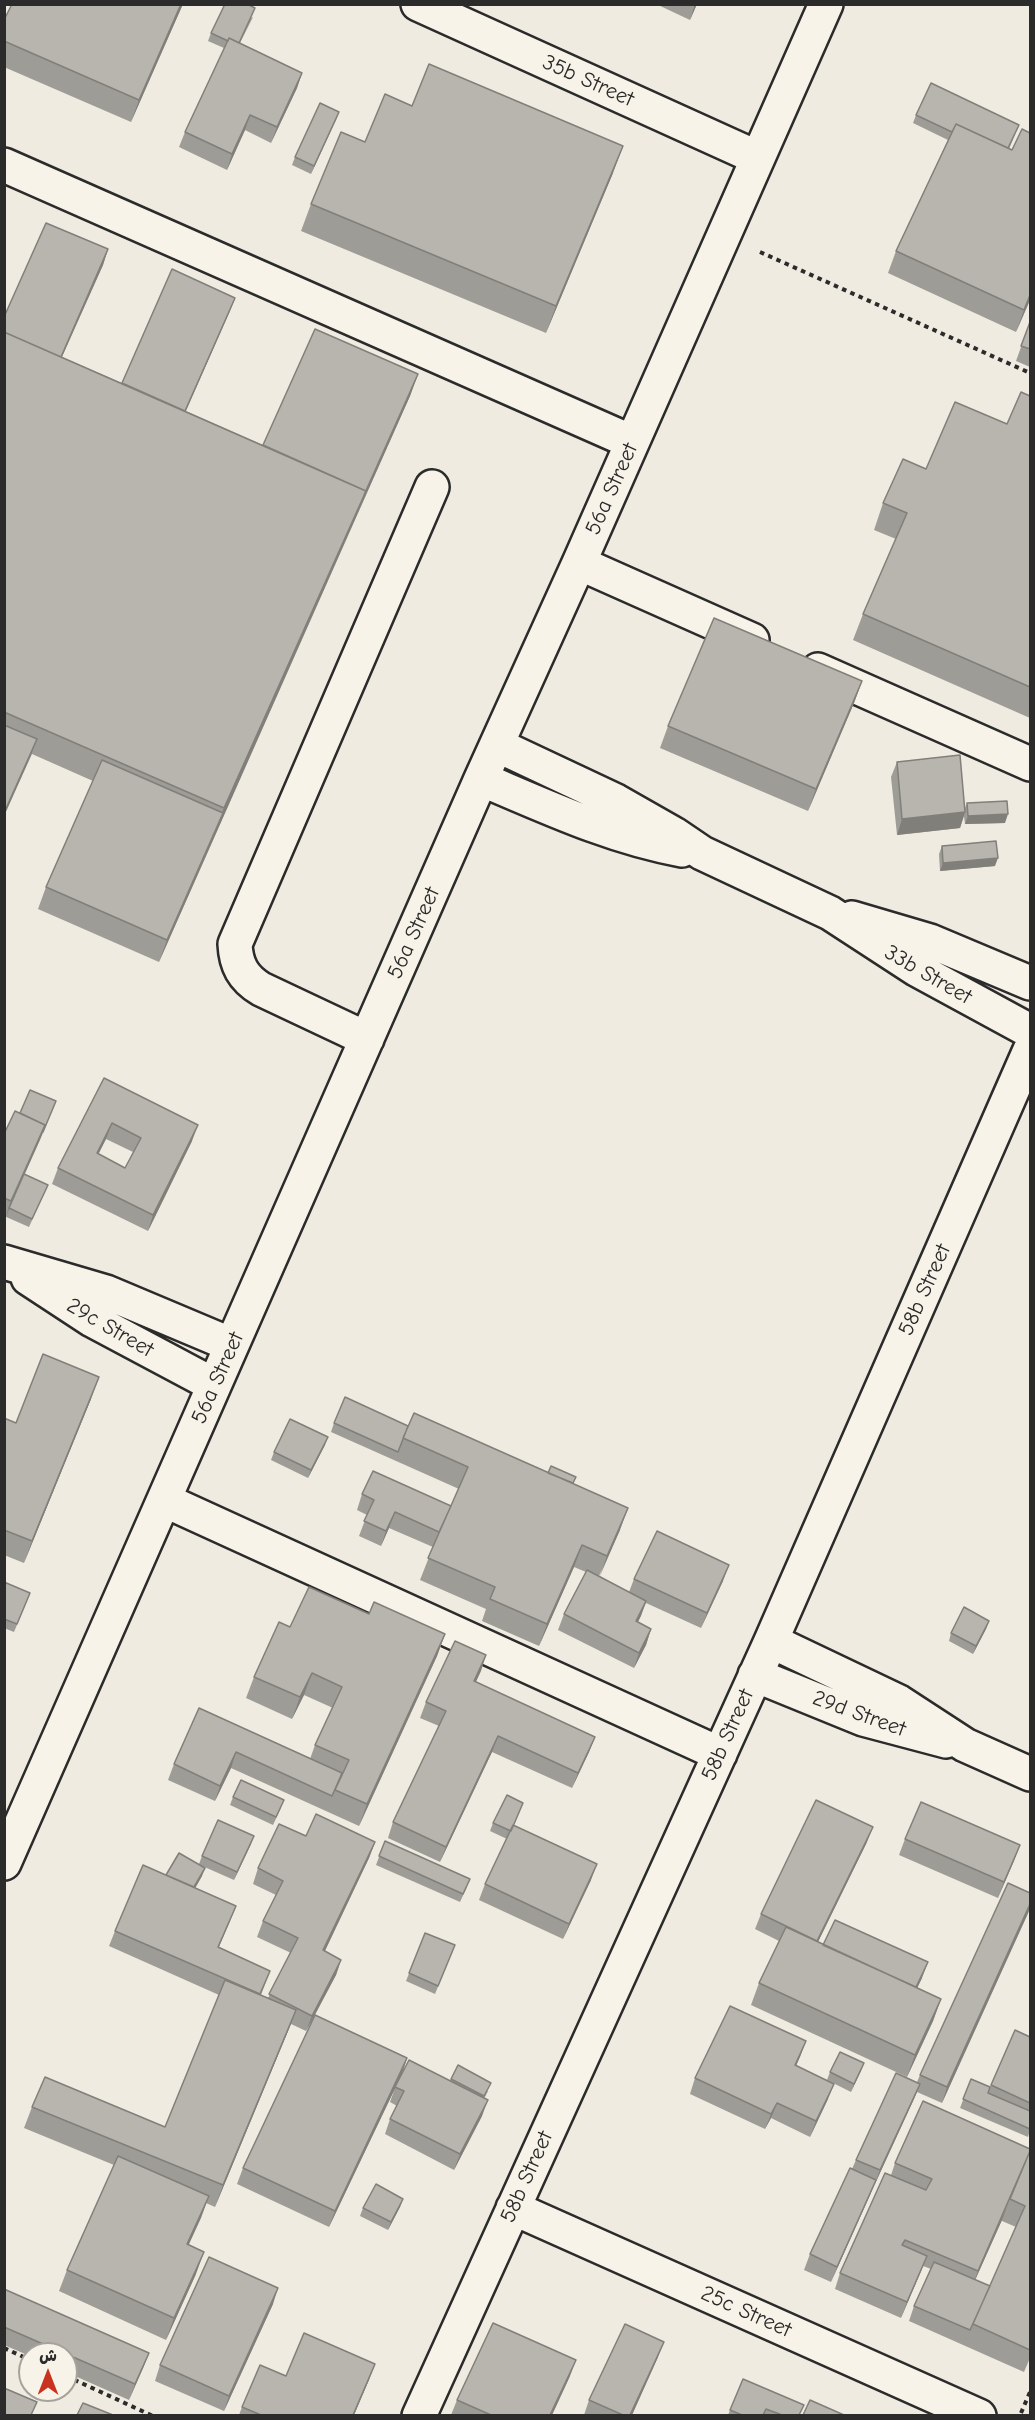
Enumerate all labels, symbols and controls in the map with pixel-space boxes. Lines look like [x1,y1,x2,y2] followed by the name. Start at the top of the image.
[538,49,638,113] street label: 35b Street
[580,439,644,539] street label: 56a Street
[382,883,446,983] street label: 56a Street
[880,939,976,1011] street label: 33b Street
[893,1240,957,1340] street label: 58b Street
[62,1293,158,1363] street label: 29c Street
[186,1328,250,1428] street label: 56a Street
[696,1685,760,1785] street label: 58b Street
[809,1685,909,1743] street label: 29d Street
[495,2127,559,2227] street label: 58b Street
[697,2280,795,2344] street label: 25c Street
[18,2342,78,2402] north arrow
[39,2347,57,2365] text: ش

